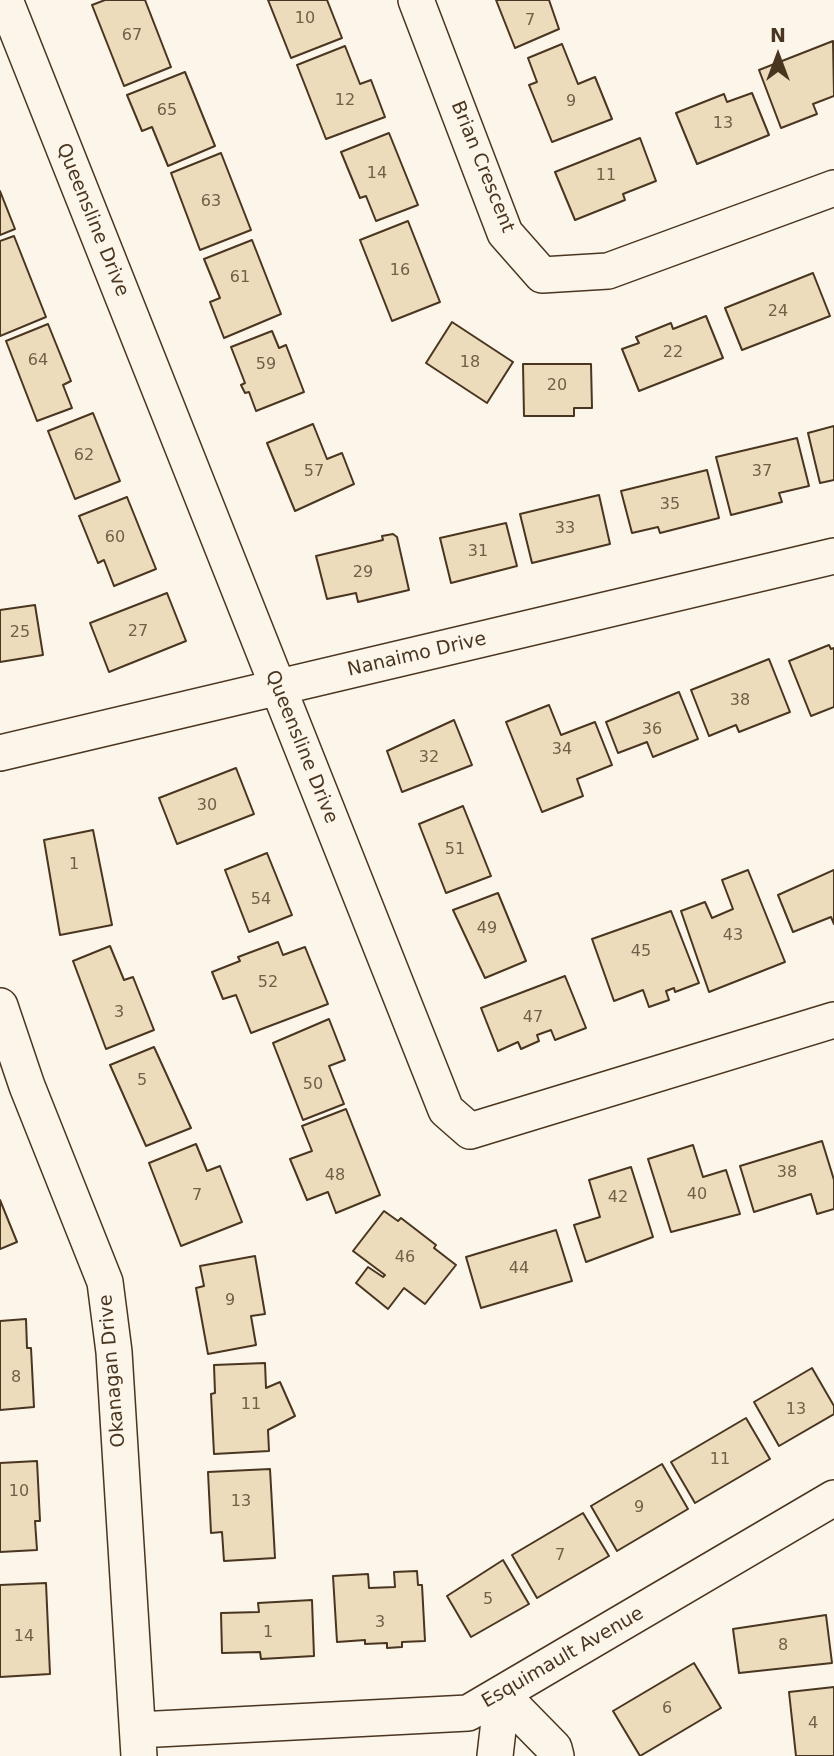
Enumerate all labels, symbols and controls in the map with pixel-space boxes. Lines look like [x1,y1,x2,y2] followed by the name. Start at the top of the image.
[295,9,315,29] house number: 10
[525,11,535,31] house number: 7
[743,21,813,91] north arrow
[770,24,786,46] text: N
[122,26,142,46] house number: 67
[335,91,355,111] house number: 12
[566,92,576,112] house number: 9
[445,98,519,236] street label: Brian Crescent
[157,101,177,121] house number: 65
[713,114,733,134] house number: 13
[51,140,133,300] street label: Queensline Drive
[367,164,387,184] house number: 14
[596,166,616,186] house number: 11
[201,192,221,212] house number: 63
[390,261,410,281] house number: 16
[230,268,250,288] house number: 61
[768,302,788,322] house number: 24
[663,343,683,363] house number: 22
[28,351,48,371] house number: 64
[460,353,480,373] house number: 18
[256,355,276,375] house number: 59
[547,376,567,396] house number: 20
[74,446,94,466] house number: 62
[304,462,324,482] house number: 57
[752,462,772,482] house number: 37
[660,495,680,515] house number: 35
[555,519,575,539] house number: 33
[105,528,125,548] house number: 60
[468,542,488,562] house number: 31
[353,563,373,583] house number: 29
[128,622,148,642] house number: 27
[10,623,30,643] house number: 25
[345,628,489,682] street label: Nanaimo Drive
[260,667,342,827] street label: Queensline Drive
[730,691,750,711] house number: 38
[642,720,662,740] house number: 36
[552,740,572,760] house number: 34
[419,748,439,768] house number: 32
[197,796,217,816] house number: 30
[445,840,465,860] house number: 51
[69,855,79,875] house number: 1
[251,890,271,910] house number: 54
[477,919,497,939] house number: 49
[723,926,743,946] house number: 43
[631,942,651,962] house number: 45
[258,973,278,993] house number: 52
[114,1003,124,1023] house number: 3
[523,1008,543,1028] house number: 47
[137,1071,147,1091] house number: 5
[303,1075,323,1095] house number: 50
[777,1163,797,1183] house number: 38
[325,1166,345,1186] house number: 48
[687,1185,707,1205] house number: 40
[192,1186,202,1206] house number: 7
[608,1188,628,1208] house number: 42
[395,1248,415,1268] house number: 46
[509,1259,529,1279] house number: 44
[225,1291,235,1311] house number: 9
[95,1294,131,1448] street label: Okanagan Drive
[11,1368,21,1388] house number: 8
[241,1395,261,1415] house number: 11
[786,1400,806,1420] house number: 13
[710,1450,730,1470] house number: 11
[9,1482,29,1502] house number: 10
[231,1492,251,1512] house number: 13
[634,1498,644,1518] house number: 9
[555,1546,565,1566] house number: 7
[483,1590,493,1610] house number: 5
[478,1602,648,1714] street label: Esquimault Avenue
[375,1613,385,1633] house number: 3
[263,1623,273,1643] house number: 1
[14,1627,34,1647] house number: 14
[778,1636,788,1656] house number: 8
[662,1699,672,1719] house number: 6
[808,1714,818,1734] house number: 4

